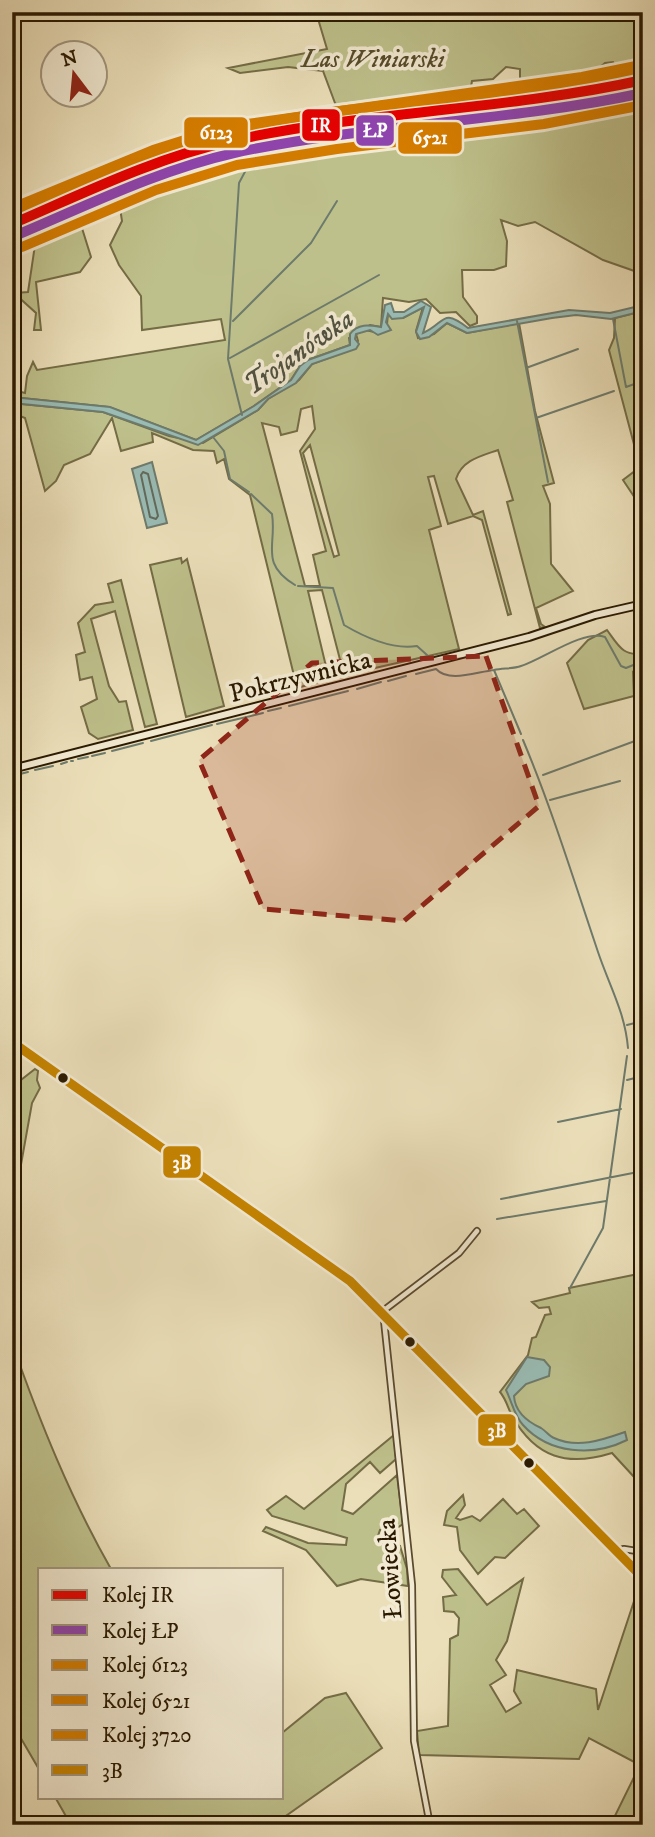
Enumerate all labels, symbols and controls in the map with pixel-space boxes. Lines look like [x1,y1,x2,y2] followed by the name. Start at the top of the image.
[38,38,108,108] north arrow
[299,43,447,76] park label: Las Winiarski
[59,46,81,72] text: N
[301,108,341,142] line badge: IR
[355,114,395,147] line badge: ŁP
[311,115,332,138] text: IR
[183,116,249,149] line badge: 6123
[363,120,387,143] text: ŁP
[397,121,463,155] line badge: 6521
[199,122,233,145] text: 6123
[412,127,448,150] text: 6521
[237,302,361,403] water label: Trojanówka
[226,644,375,711] street label: Pokrzywnicka
[56,1071,70,1085] unlabelled marker
[162,1145,202,1179] line badge: 3B
[172,1152,192,1175] text: 3B
[403,1335,417,1349] unlabelled marker
[477,1413,517,1447] line badge: 3B
[487,1420,507,1443] text: 3B
[522,1456,536,1470] unlabelled marker
[371,1518,410,1620] street label: Łowiecka
[38,1568,284,1798] legend
[102,1583,174,1609] text: Kolej IR
[102,1619,178,1645] text: Kolej ŁP
[102,1653,188,1679] text: Kolej 6123
[102,1689,191,1715] text: Kolej 6521
[102,1723,192,1749] text: Kolej 3720
[102,1759,123,1785] text: 3B

